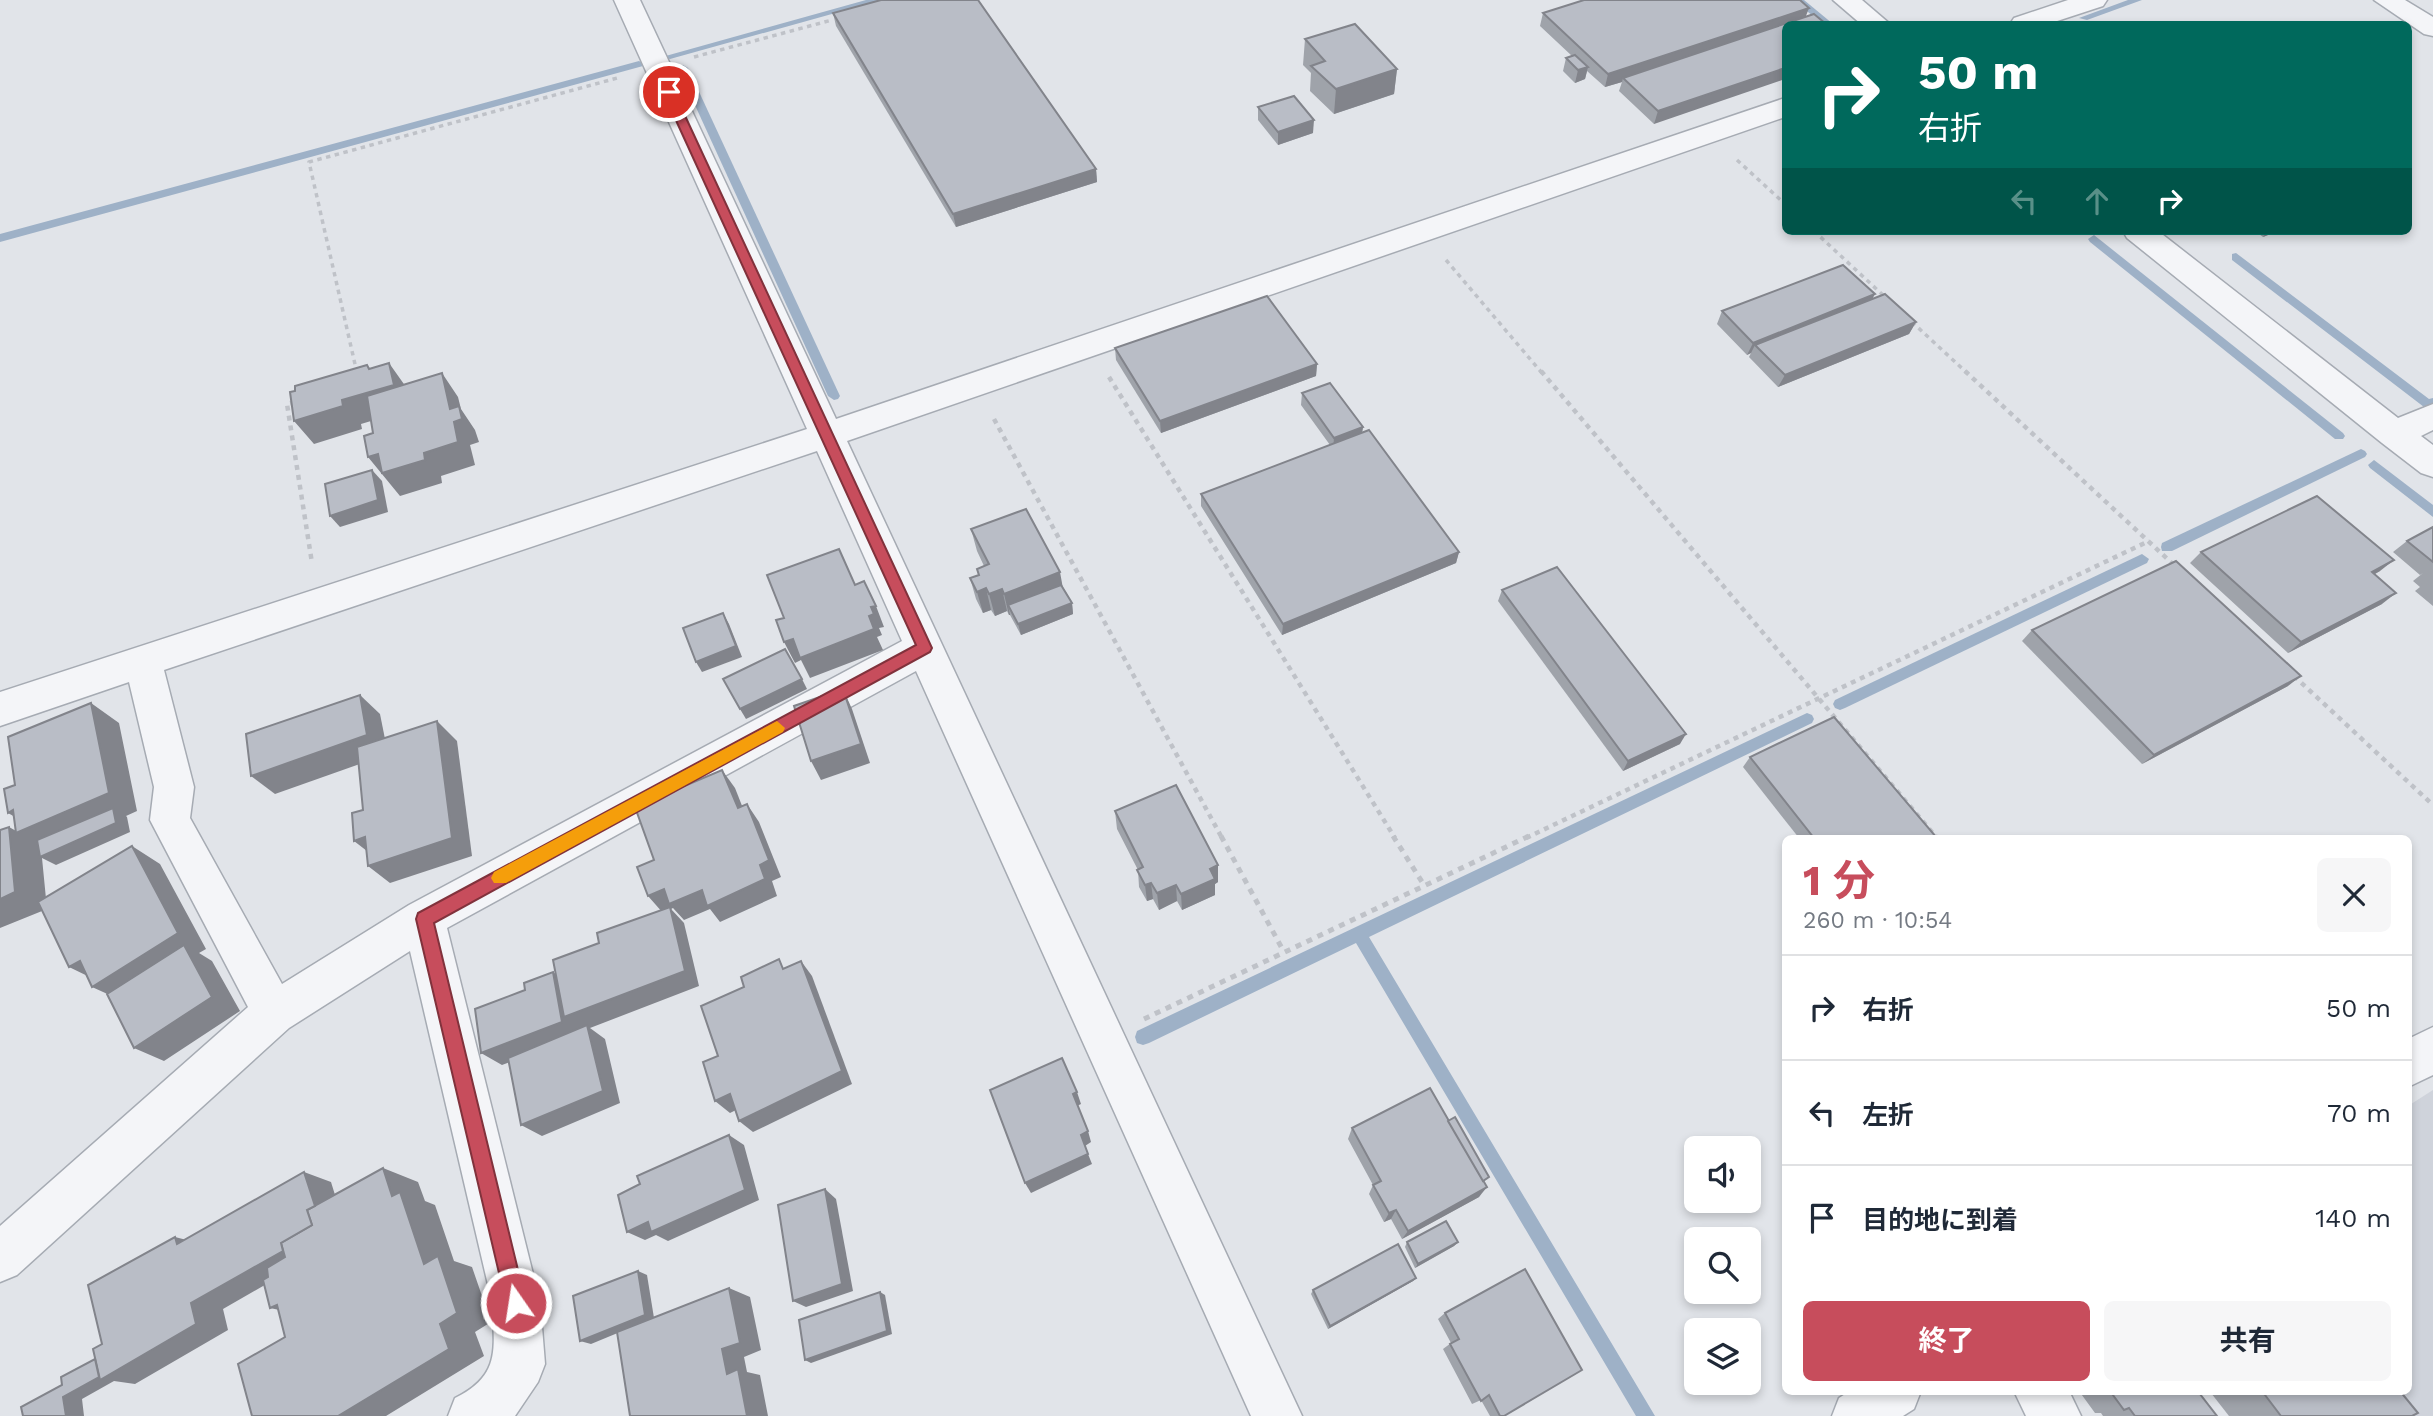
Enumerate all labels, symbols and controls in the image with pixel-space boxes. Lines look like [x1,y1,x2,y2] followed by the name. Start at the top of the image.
[1918,43,2038,101] text: 50 m
[1803,49,1894,140] icon: right
[639,62,699,122] pin
[650,73,688,111] icon: arrive
[1918,109,1982,147] text: 右折
[2005,182,2043,220] icon: left
[2078,182,2116,220] icon: ahead
[2151,182,2189,220] icon: right
[1803,856,1875,905] text: 1 分
[2317,858,2391,932] button: close
[1803,907,1952,934] text: 260 m · 10:54
[1803,989,1841,1027] icon: right
[2326,993,2391,1023] text: 50 m
[1862,995,1914,1025] text: 右折
[1803,1094,1841,1132] icon: left
[2327,1098,2391,1128] text: 70 m
[1862,1100,1914,1130] text: 左折
[1684,1136,1761,1395] map controls
[1684,1136,1761,1213] button: sound
[1803,1199,1841,1237] icon: arrive
[2315,1203,2391,1233] text: 140 m
[1862,1205,2018,1235] text: 目的地に到着
[1684,1227,1761,1304] button: search
[479,1266,553,1340] position arrow
[1803,1301,2090,1381] button: 終了
[2104,1301,2391,1381] button: 共有
[1684,1318,1761,1395] button: layers

